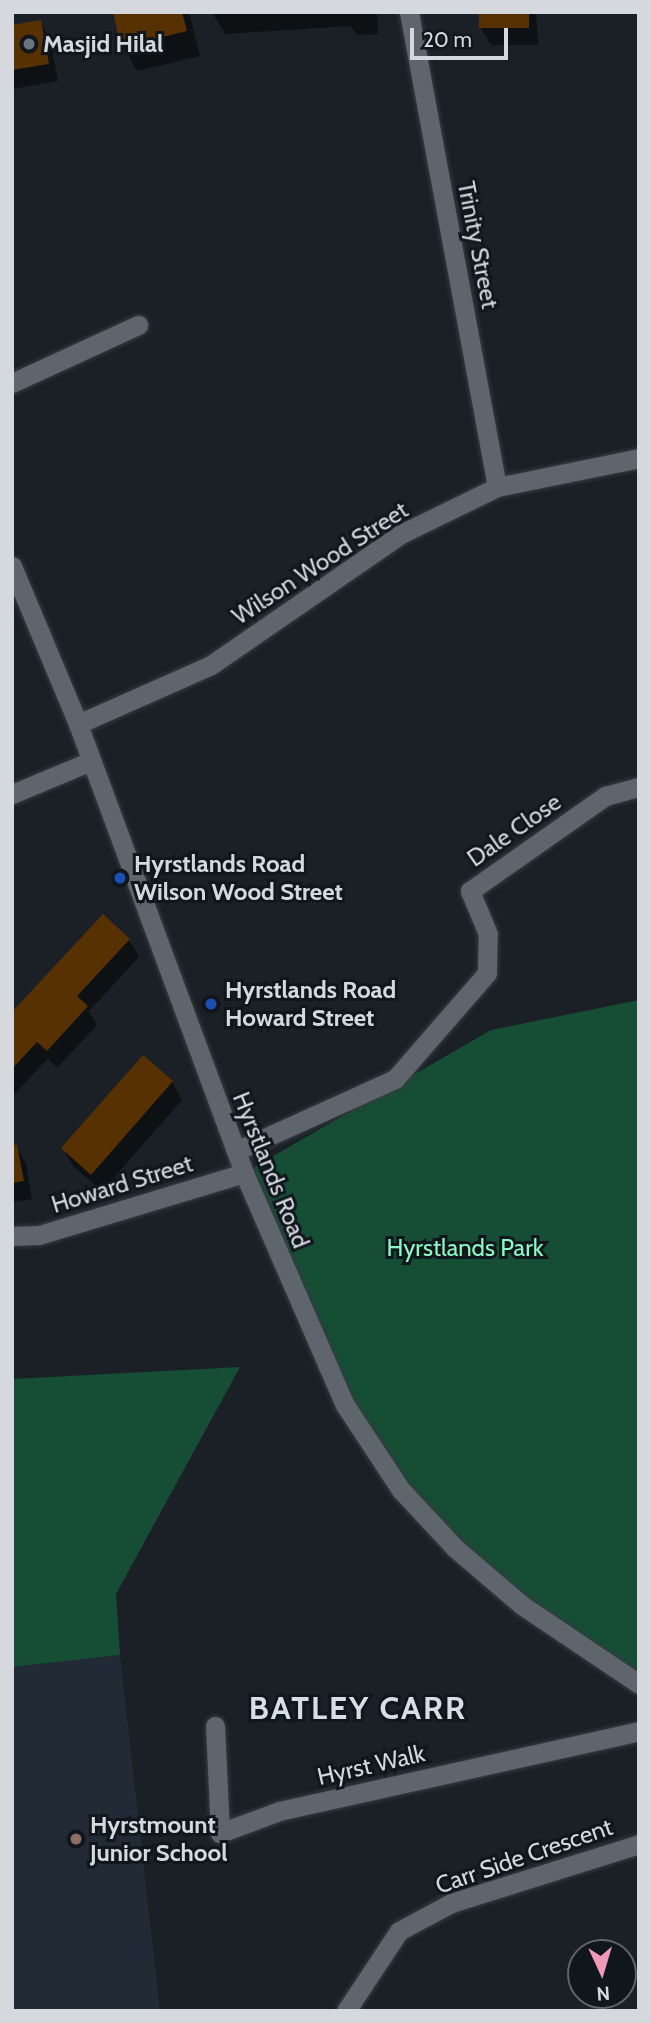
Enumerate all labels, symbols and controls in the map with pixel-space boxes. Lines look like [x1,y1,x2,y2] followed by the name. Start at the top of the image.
[413,14,511,58] scale bar
[423,27,472,52] text: 20 m
[43,30,163,58] place label: Masjid Hilal
[21,36,37,52] marker: Masjid Hilal
[452,179,504,311] street label: Trinity Street
[227,495,413,631] street label: Wilson Wood Street
[462,787,566,873] street label: Dale Close
[134,850,343,906] place label: Hyrstlands Road Wilson Wood Street
[112,870,128,886] marker: Hyrstlands Road Wilson Wood Street
[225,976,396,1032] place label: Hyrstlands Road Howard Street
[203,996,219,1012] marker: Hyrstlands Road Howard Street
[227,1088,315,1252] street label: Hyrstlands Road
[48,1149,196,1219] street label: Howard Street
[387,1234,543,1262] park label: Hyrstlands Park
[250,1689,466,1727] district label: BATLEY CARR
[314,1739,428,1791] street label: Hyrst Walk
[90,1811,227,1867] place label: Hyrstmount Junior School
[432,1812,616,1900] street label: Carr Side Crescent
[68,1831,84,1847] marker: Hyrstmount Junior School
[567,1939,637,2009] north arrow
[596,1982,611,2005] text: N

